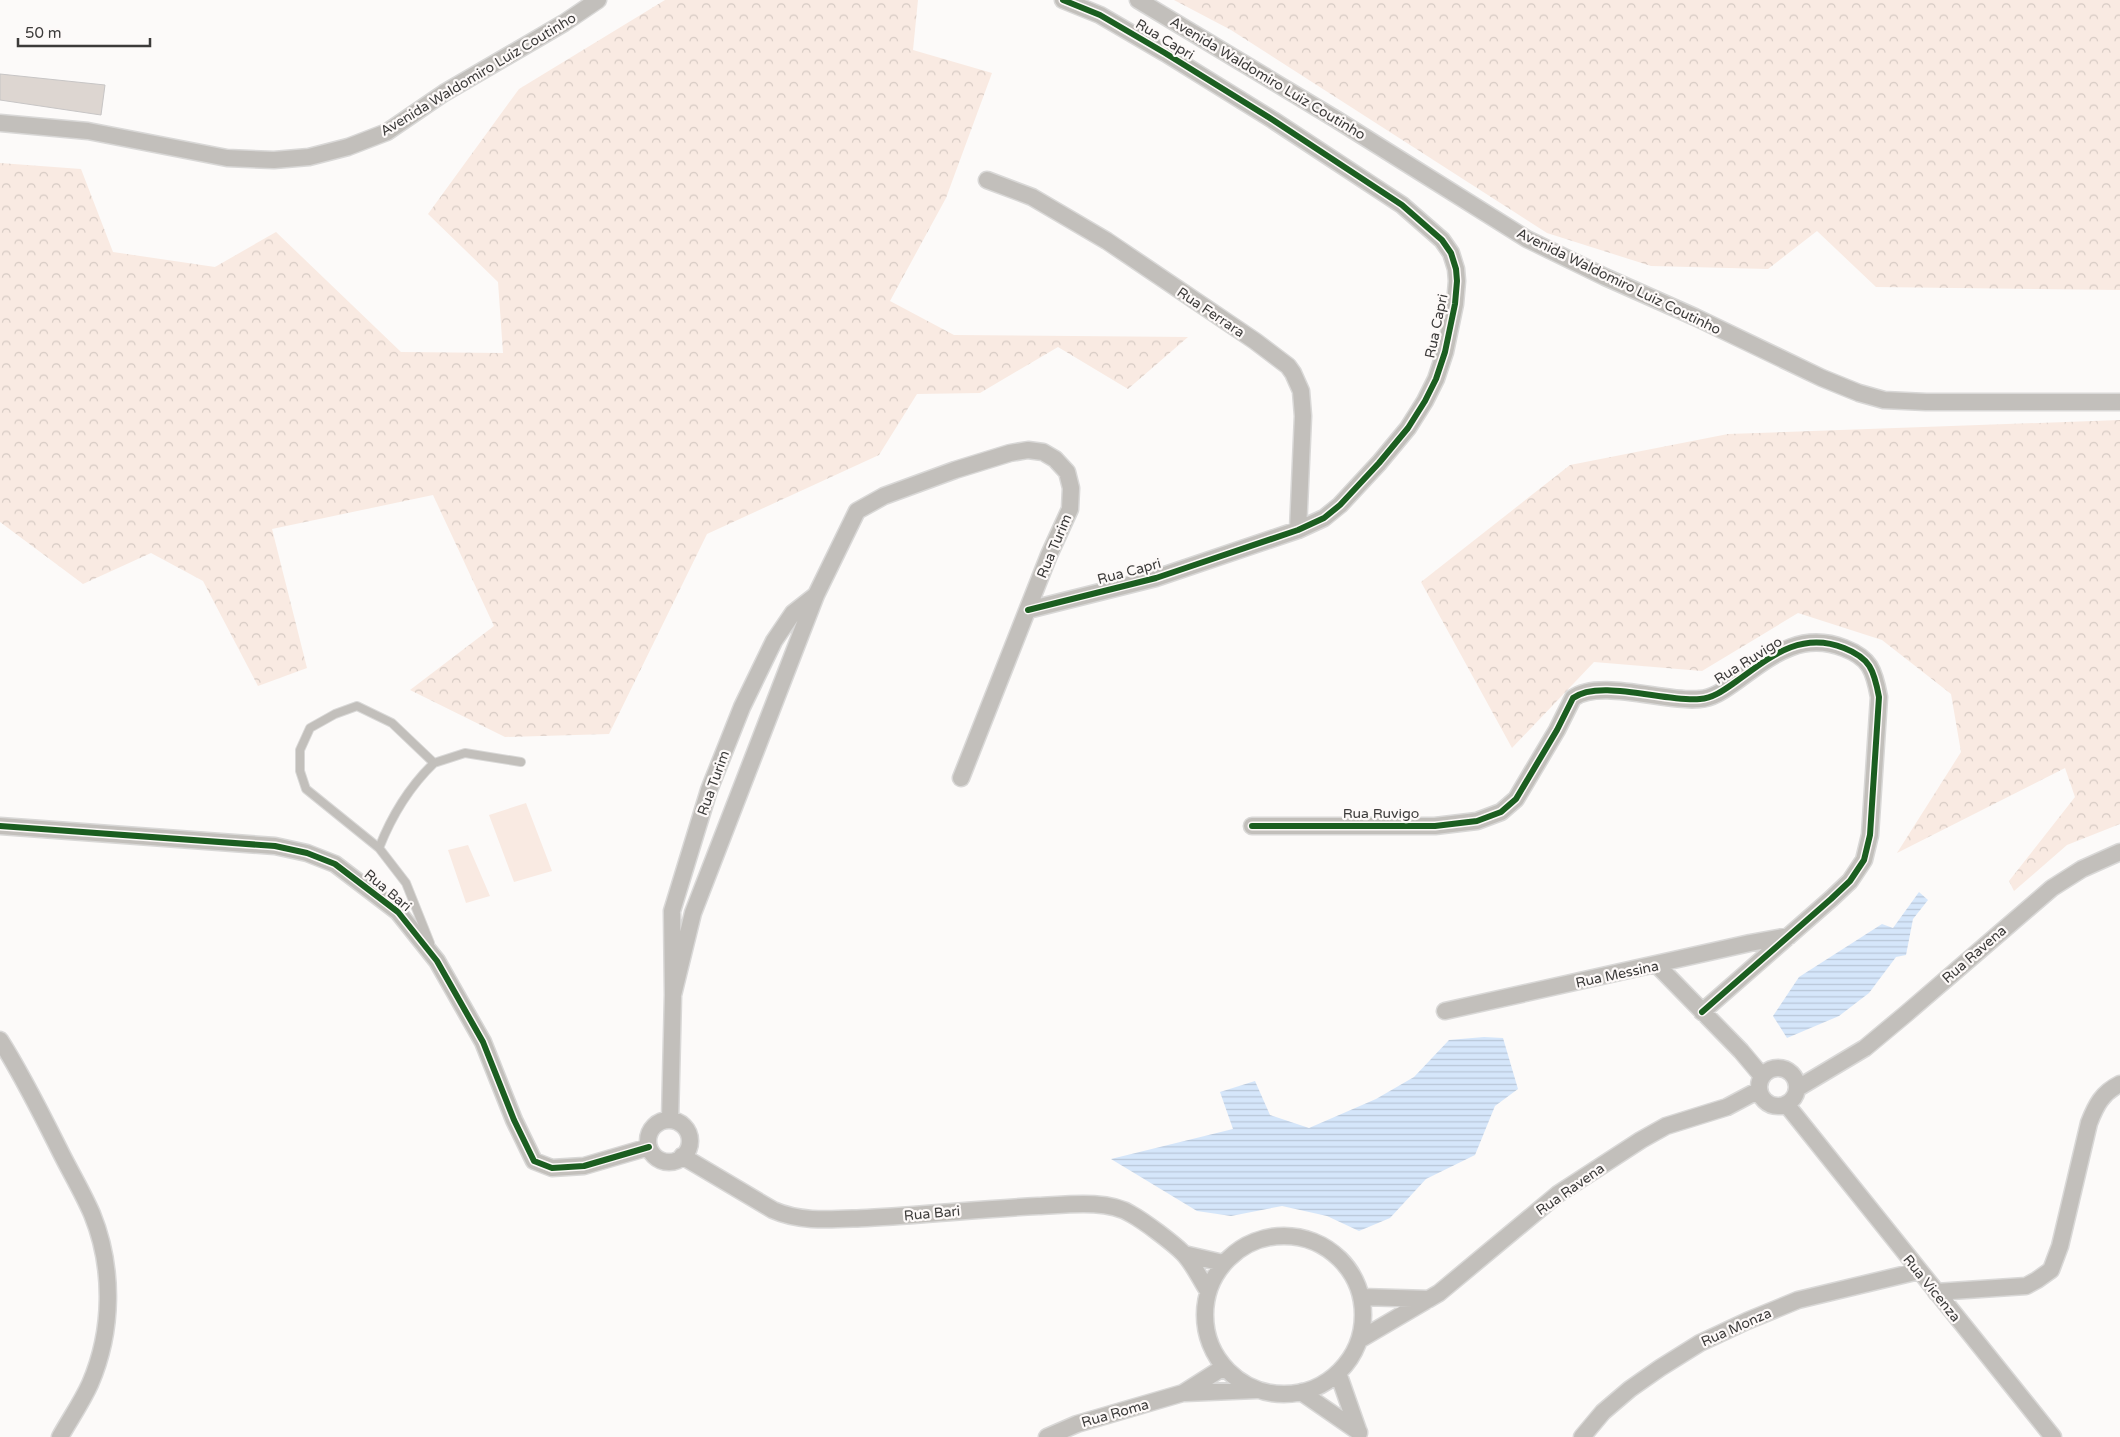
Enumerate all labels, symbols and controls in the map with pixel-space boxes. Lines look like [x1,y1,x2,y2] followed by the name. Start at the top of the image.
[377,9,579,140] street label: Avenida Waldomiro Luiz Coutinho
[1167,13,1369,144] street label: Avenida Waldomiro Luiz Coutinho
[18,15,150,47] scale bar
[1132,15,1197,64] street label: Rua Capri
[25,24,62,42] text: 50 m
[1514,224,1724,338] street label: Avenida Waldomiro Luiz Coutinho
[1174,284,1248,341] street label: Rua Ferrara
[1421,292,1452,360] street label: Rua Capri
[1033,512,1076,581] street label: Rua Turim
[1095,555,1163,588] street label: Rua Capri
[1711,633,1785,688] street label: Rua Ruvigo
[694,748,733,818] street label: Rua Turim
[1343,805,1419,822] street label: Rua Ruvigo
[361,866,415,915] street label: Rua Bari
[1939,922,2010,987] street label: Rua Ravena
[1574,957,1660,992] street label: Rua Messina
[1533,1160,1608,1219] street label: Rua Ravena
[903,1203,961,1224] street label: Rua Bari
[1899,1251,1964,1325] street label: Rua Vicenza
[1698,1304,1774,1351] street label: Rua Monza
[1080,1396,1151,1431] street label: Rua Roma

